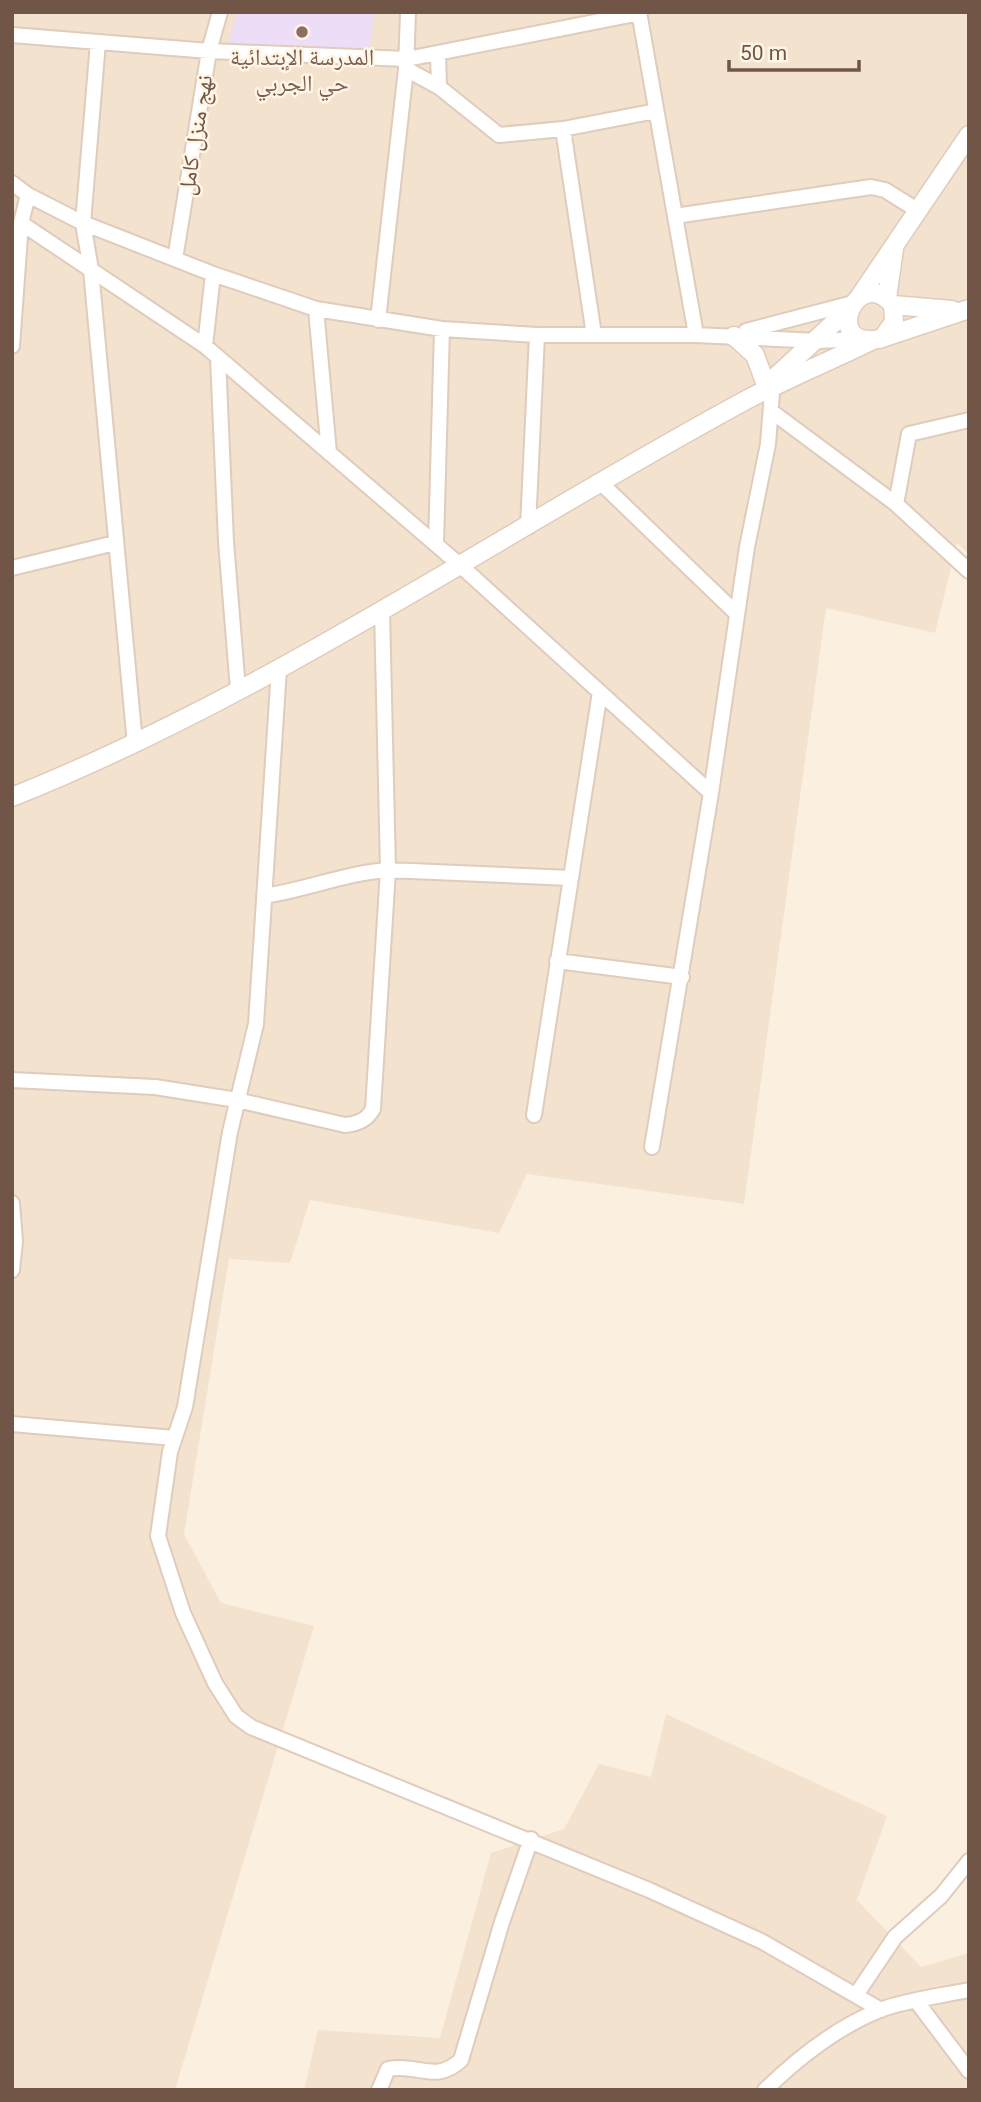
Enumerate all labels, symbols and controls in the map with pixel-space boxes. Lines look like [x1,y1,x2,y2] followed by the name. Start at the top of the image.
[294,24,310,40] marker: المدرسة الإبتدائية حي الجربي
[729,28,858,72] scale bar
[740,41,787,65] text: 50 m
[230,44,374,102] place label: المدرسة الإبتدائية حي الجربي
[173,73,219,197] street label: نهج منزل كامل

